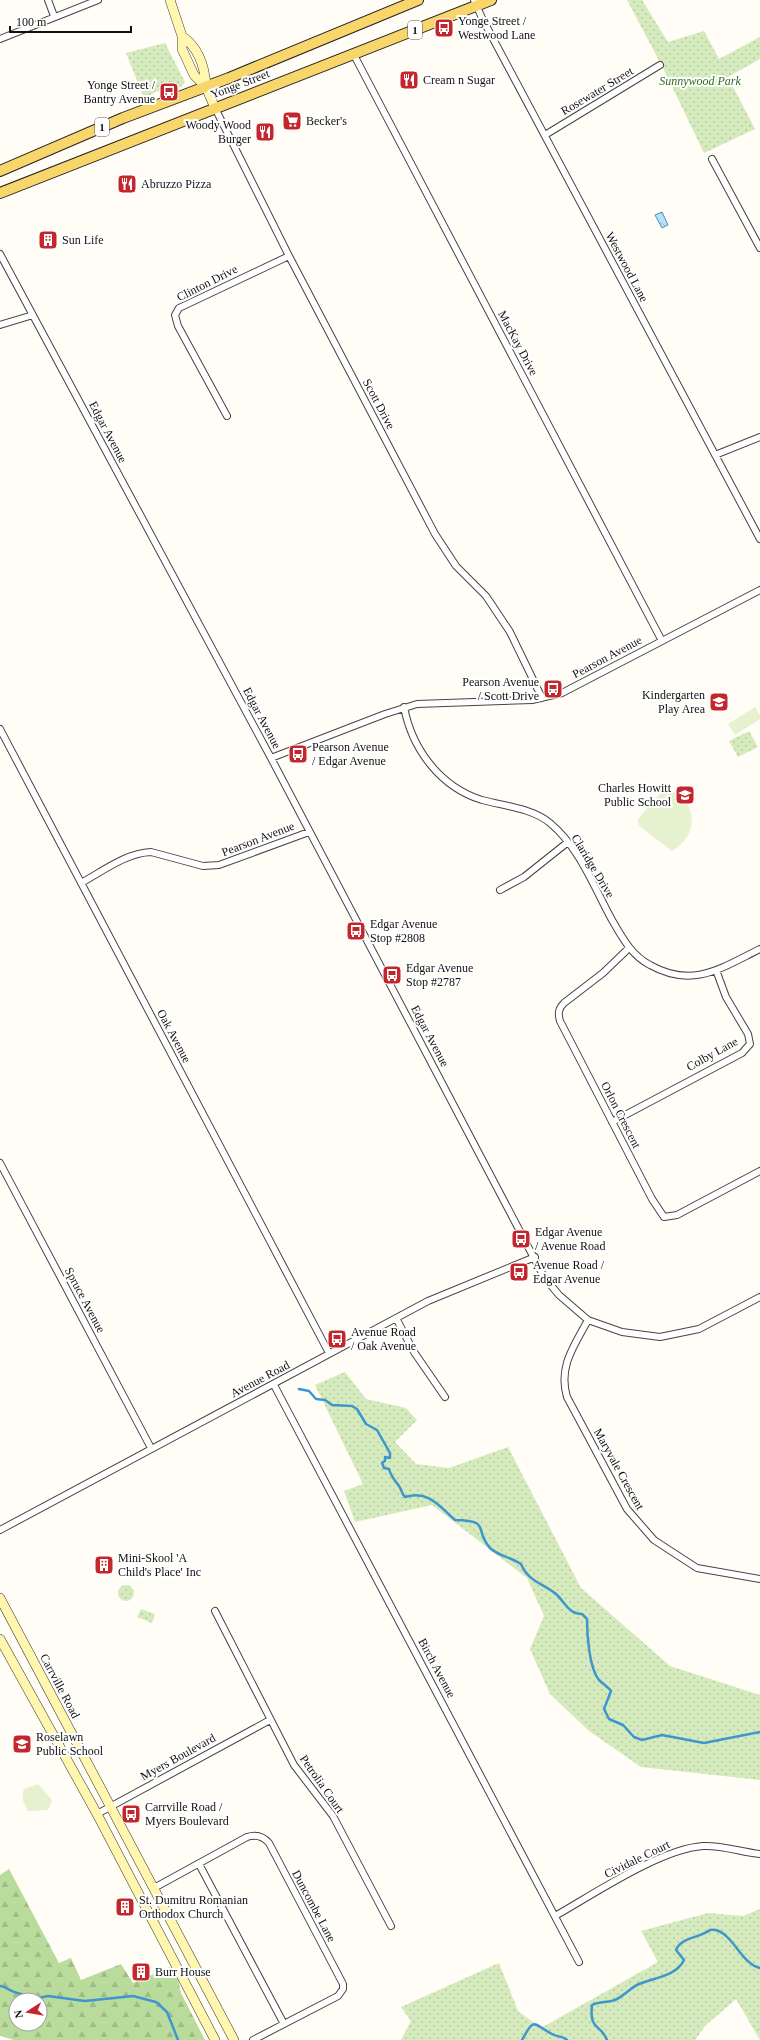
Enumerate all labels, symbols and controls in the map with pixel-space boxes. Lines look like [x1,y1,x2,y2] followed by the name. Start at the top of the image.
[10,8,131,34] scale bar
[458,14,535,42] place label: Yonge Street / Westwood Lane
[16,15,47,29] text: 100 m
[433,17,455,39] bus stop icon: Yonge Street / Westwood Lane
[408,21,422,39] road number: 1
[558,64,636,118] street label: Rosewater Street
[209,66,272,102] street label: Yonge Street
[398,69,420,91] restaurant icon: Cream n Sugar
[423,73,495,87] place label: Cream n Sugar
[659,74,742,88] park label: Sunnywood Park
[84,78,156,106] place label: Yonge Street / Bantry Avenue
[158,81,180,103] bus stop icon: Yonge Street / Bantry Avenue
[281,110,303,132] supermarket icon: Becker's
[306,114,347,128] place label: Becker's
[95,118,109,136] road number: 1
[185,118,251,146] place label: Woody Wood Burger
[254,121,276,143] restaurant icon: Woody Wood Burger
[116,173,138,195] restaurant icon: Abruzzo Pizza
[141,177,212,191] place label: Abruzzo Pizza
[37,229,59,251] building icon: Sun Life
[603,230,651,304] street label: Westwood Lane
[62,233,104,247] place label: Sun Life
[174,262,240,304] street label: Clinton Drive
[495,308,541,378] street label: MacKay Drive
[360,376,398,432] street label: Scott Drive
[86,399,130,465] street label: Edgar Avenue
[570,633,644,681] street label: Pearson Avenue
[462,675,539,703] place label: Pearson Avenue / Scott Drive
[542,678,564,700] bus stop icon: Pearson Avenue / Scott Drive
[240,685,284,751] street label: Edgar Avenue
[642,688,706,716] place label: Kindergarten Play Area
[708,691,730,713] school or university icon: Kindergarten Play Area
[312,740,389,768] place label: Pearson Avenue / Edgar Avenue
[287,743,309,765] bus stop icon: Pearson Avenue / Edgar Avenue
[598,781,672,809] place label: Charles Howitt Public School
[674,784,696,806] school or university icon: Charles Howitt Public School
[220,819,296,859] street label: Pearson Avenue
[569,832,617,900] street label: Claridge Drive
[370,917,437,945] place label: Edgar Avenue Stop #2808
[345,920,367,942] bus stop icon: Edgar Avenue Stop #2808
[406,961,473,989] place label: Edgar Avenue Stop #2787
[381,964,403,986] bus stop icon: Edgar Avenue Stop #2787
[408,1003,452,1069] street label: Edgar Avenue
[154,1007,194,1065] street label: Oak Avenue
[684,1034,740,1074] street label: Colby Lane
[598,1079,644,1151] street label: Orlon Crescent
[535,1225,605,1253] place label: Edgar Avenue / Avenue Road
[510,1228,532,1250] bus stop icon: Edgar Avenue / Avenue Road
[533,1258,605,1286] place label: Avenue Road / Edgar Avenue
[508,1261,530,1283] bus stop icon: Avenue Road / Edgar Avenue
[62,1265,108,1335] street label: Spruce Avenue
[351,1325,416,1353] place label: Avenue Road / Oak Avenue
[326,1328,348,1350] bus stop icon: Avenue Road / Oak Avenue
[228,1358,292,1400] street label: Avenue Road
[591,1426,647,1513] street label: Maryvale Crescent
[118,1551,201,1579] place label: Mini-Skool 'A Child's Place' Inc
[93,1554,115,1576] building icon: Mini-Skool 'A Child's Place' Inc
[415,1636,459,1700] street label: Birch Avenue
[37,1651,83,1721] street label: Carrville Road
[36,1730,104,1758] place label: Roselawn Public School
[138,1731,218,1783] street label: Myers Boulevard
[11,1733,33,1755] school or university icon: Roselawn Public School
[297,1752,348,1816] street label: Petrolia Court
[145,1800,229,1828] place label: Carrville Road / Myers Boulevard
[120,1803,142,1825] bus stop icon: Carrville Road / Myers Boulevard
[602,1837,673,1881] street label: Cividale Court
[289,1868,339,1944] street label: Duncombe Lane
[139,1893,248,1921] place label: St. Dumitru Romanian Orthodox Church
[114,1896,136,1918] building icon: St. Dumitru Romanian Orthodox Church
[130,1961,152,1983] building icon: Burr House
[155,1965,211,1979] place label: Burr House
[8,1992,48,2032] north arrow
[12,2009,25,2019] text: N

